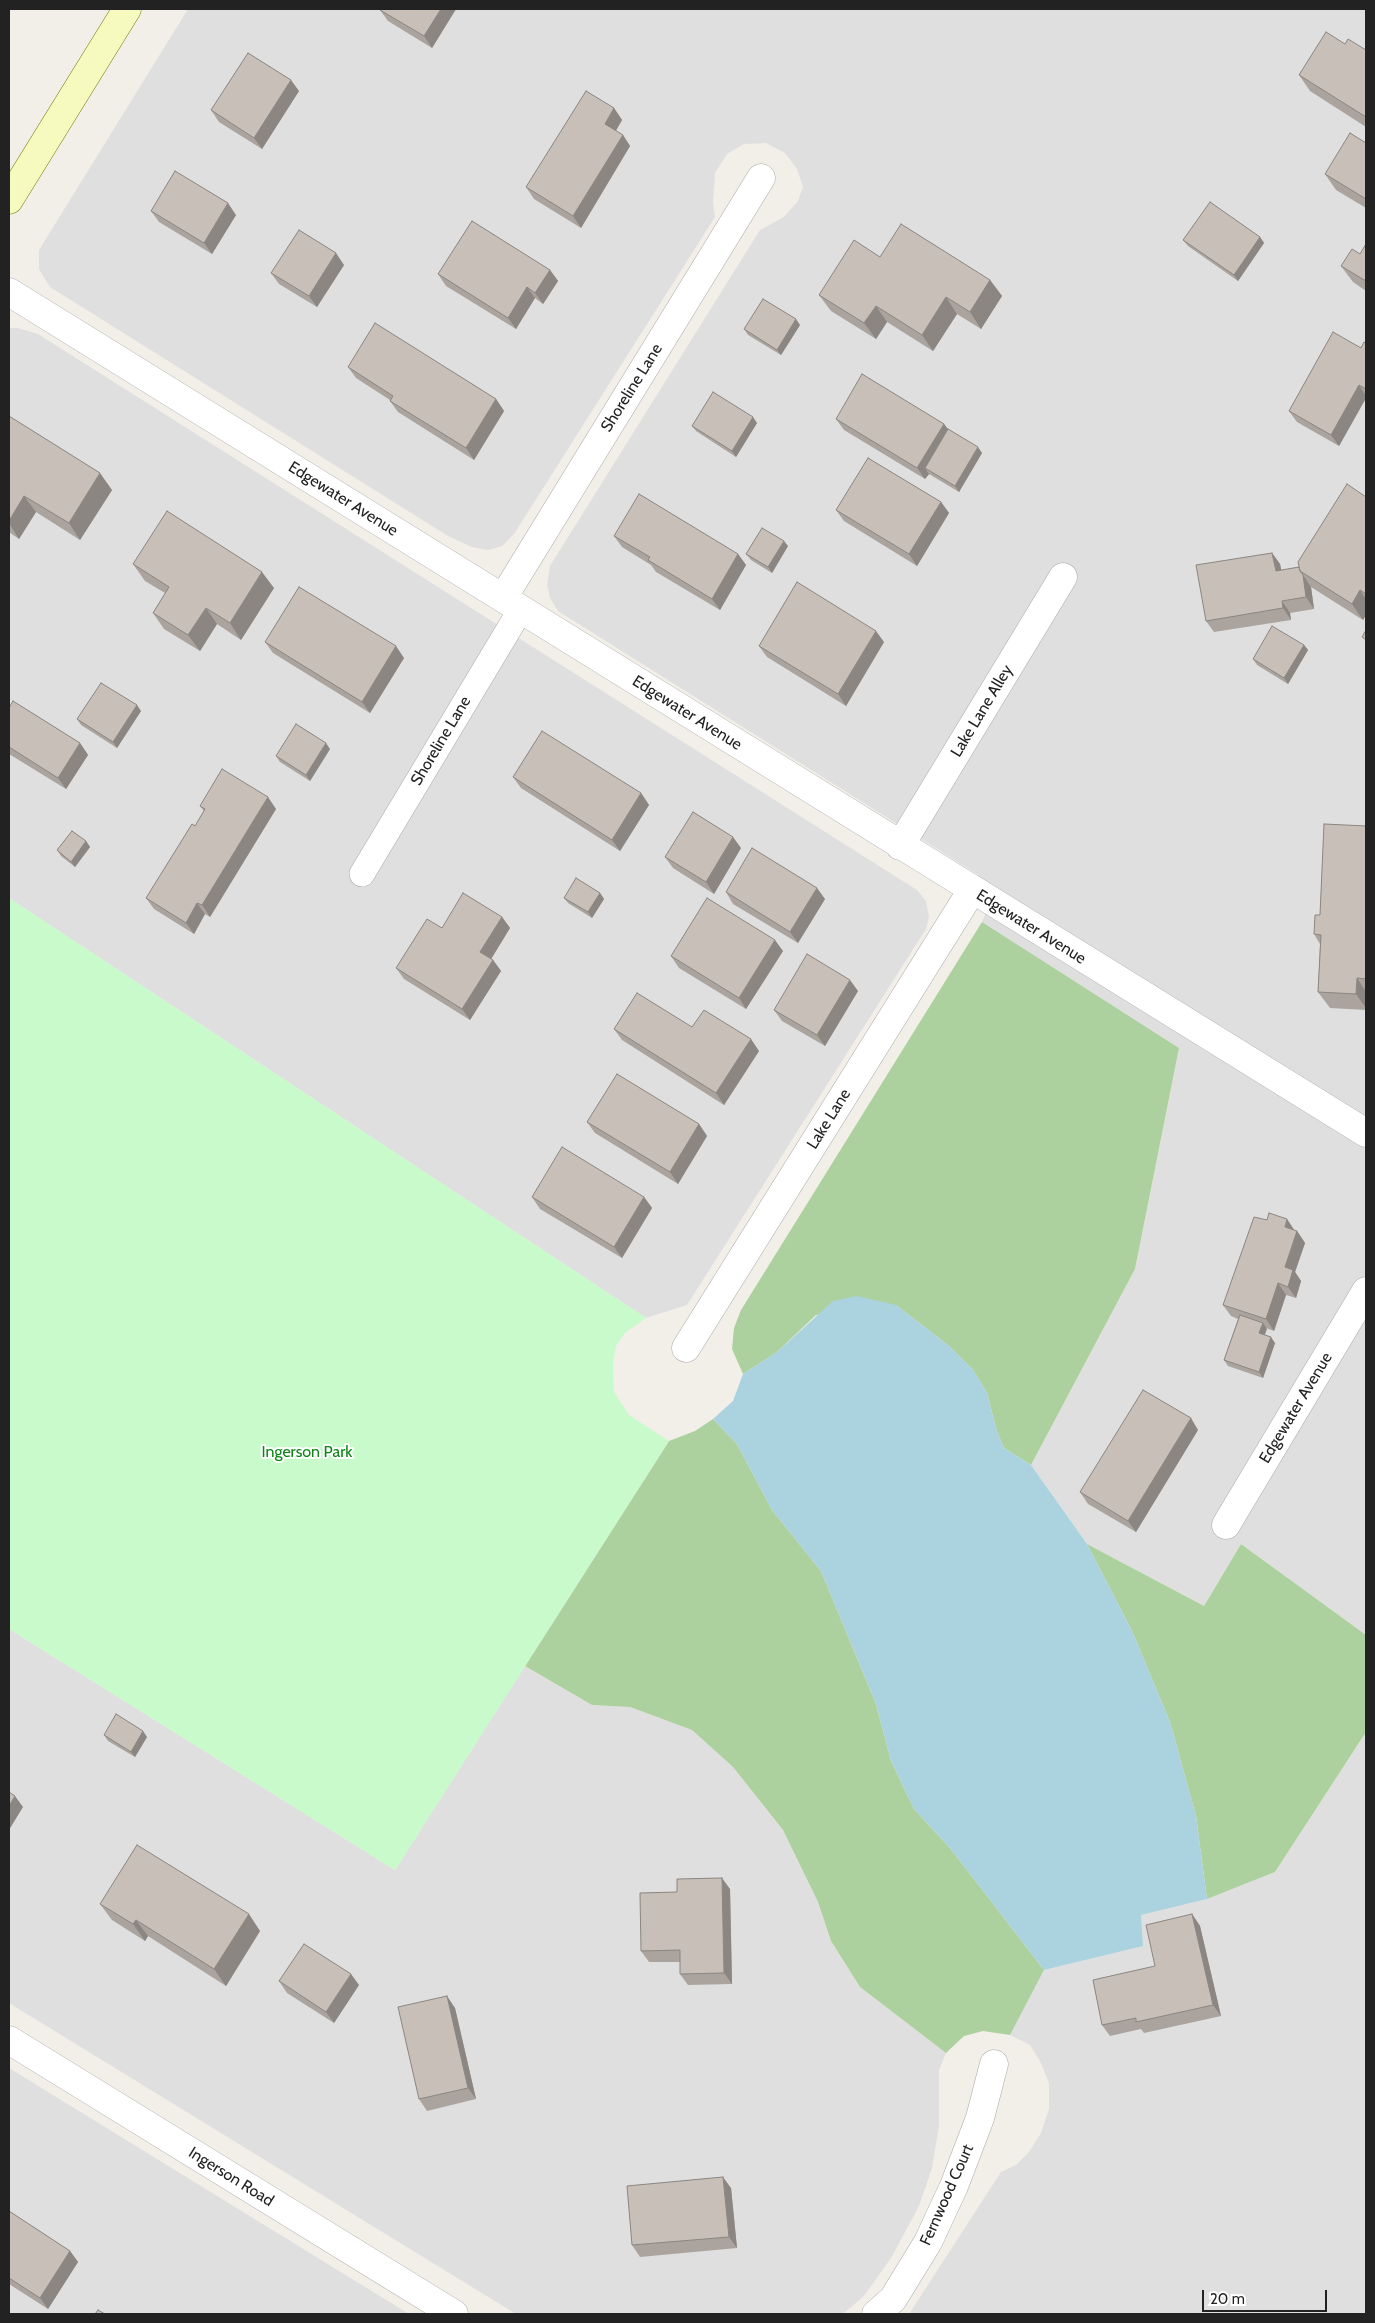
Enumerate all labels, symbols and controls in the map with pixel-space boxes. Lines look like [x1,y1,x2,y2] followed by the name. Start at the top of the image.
[597,340,667,436] street label: Shoreline Lane
[285,458,401,540] street label: Edgewater Avenue
[947,661,1017,761] street label: Lake Lane Alley
[629,672,745,754] street label: Edgewater Avenue
[407,693,475,789] street label: Shoreline Lane
[973,886,1089,968] street label: Edgewater Avenue
[803,1085,855,1153] street label: Lake Lane
[1255,1349,1337,1467] street label: Edgewater Avenue
[262,1442,352,1462] park label: Ingerson Park
[916,2141,978,2249] street label: Fernwood Court
[185,2143,277,2211] street label: Ingerson Road
[1205,2280,1330,2312] scale bar
[1210,2290,1245,2308] text: 20 m

